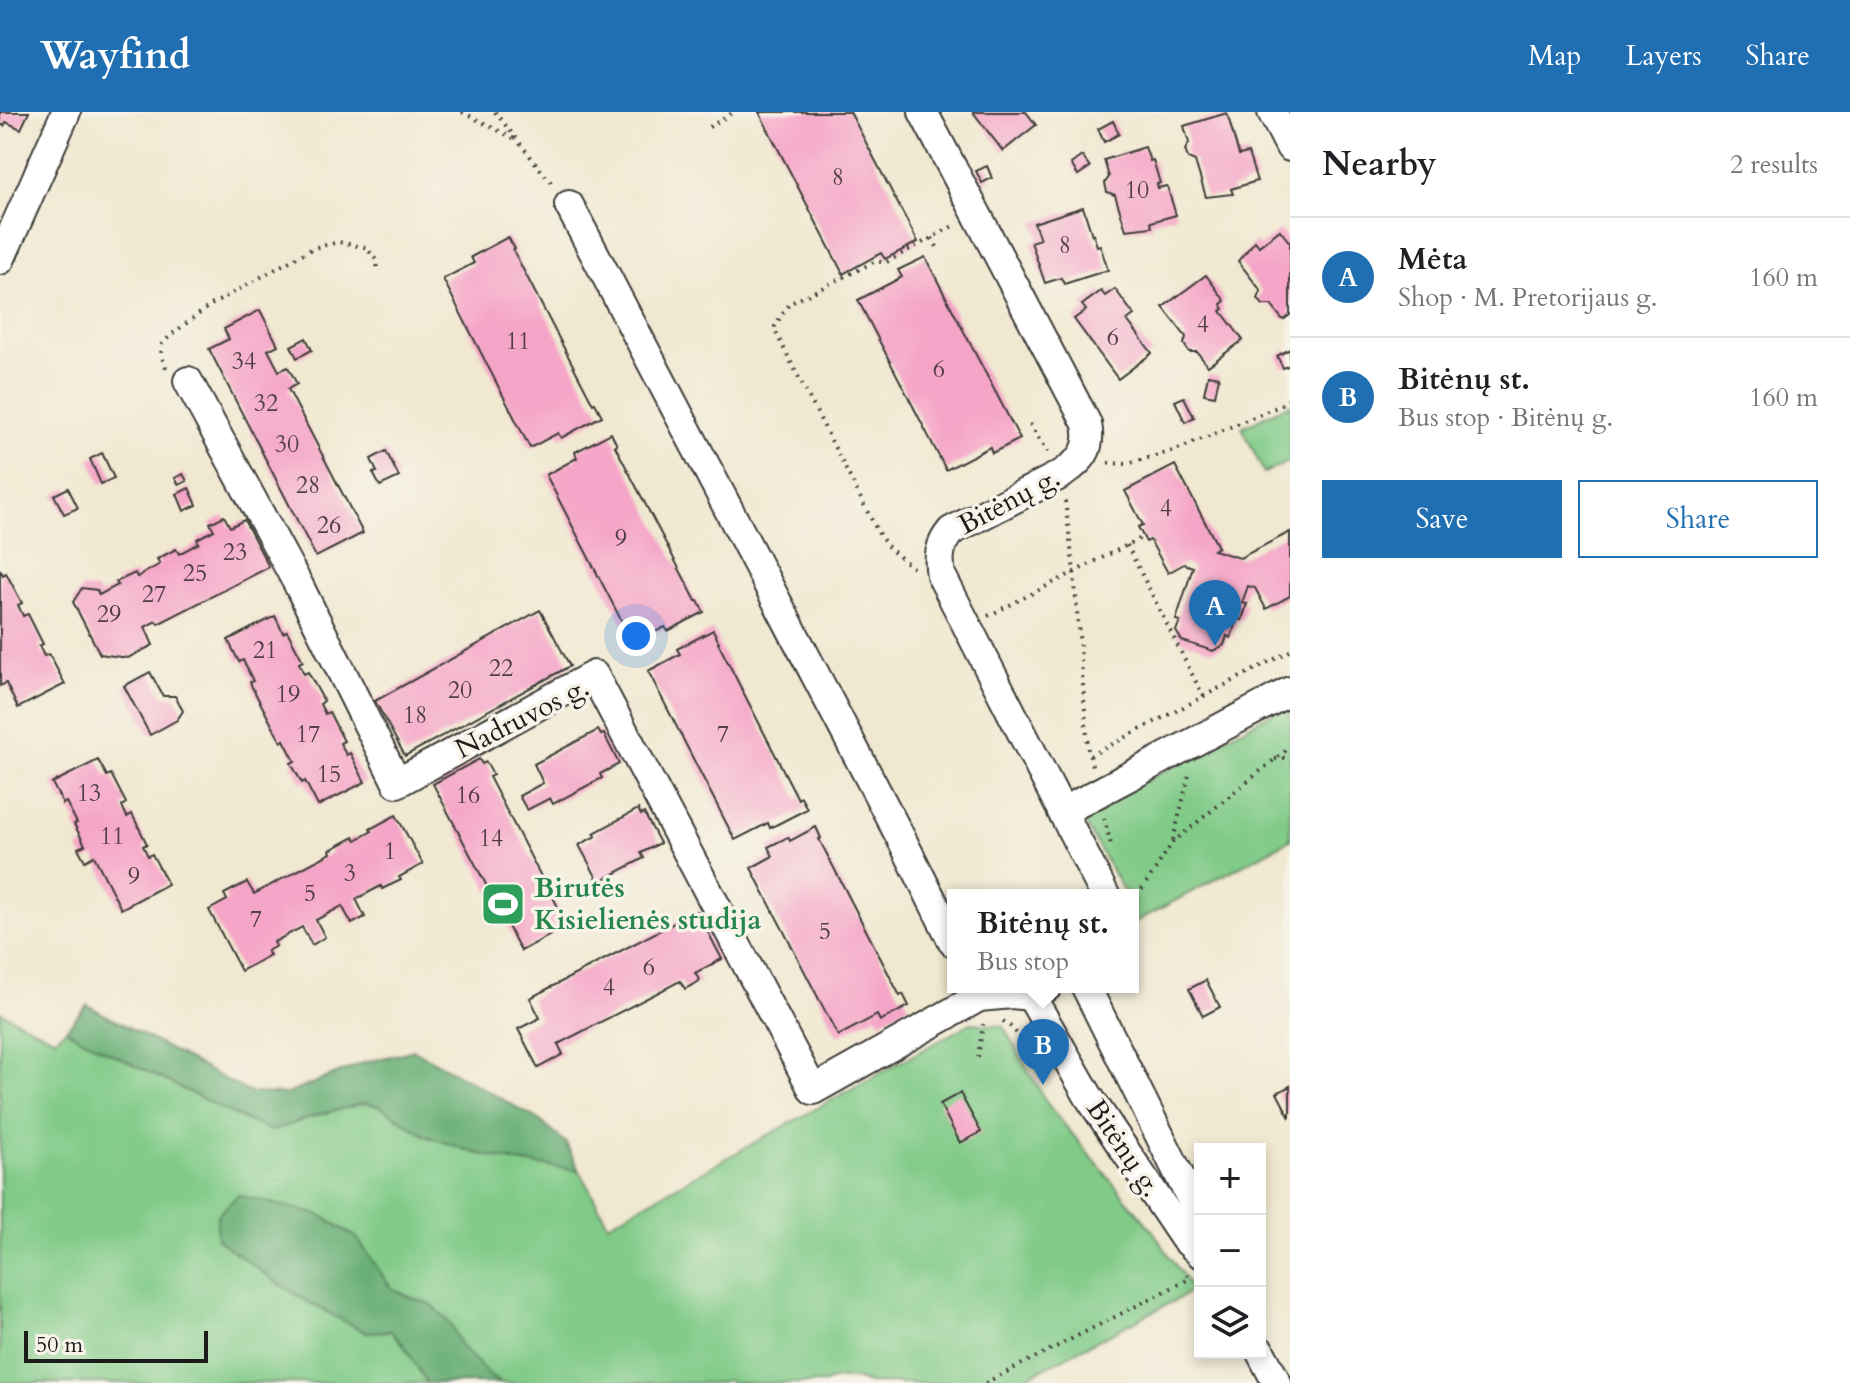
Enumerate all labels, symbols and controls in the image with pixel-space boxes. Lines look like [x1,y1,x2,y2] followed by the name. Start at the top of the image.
[40,30,190,82] text: Wayfind
[1528,37,1581,75] text: Map
[1625,37,1702,75] text: Layers
[1746,37,1810,75] text: Share
[1322,141,1437,187] text: Nearby
[1730,147,1818,182] text: 2 results
[832,161,844,194] house number: 8
[1125,174,1149,207] house number: 10
[1059,229,1071,262] house number: 8
[1398,239,1467,280] text: Mėta
[1338,260,1358,295] text: A
[1749,260,1818,295] text: 160 m
[1398,280,1657,315] text: Shop · M. Pretorijaus g.
[1197,308,1209,341] house number: 4
[1107,321,1119,354] house number: 6
[506,325,530,358] house number: 11
[232,345,256,378] house number: 34
[933,353,945,386] house number: 6
[1398,359,1530,400] text: Bitėnų st.
[1339,380,1357,415] text: B
[1749,380,1818,415] text: 160 m
[254,387,278,420] house number: 32
[1398,400,1613,435] text: Bus stop · Bitėnų g.
[275,428,299,461] house number: 30
[952,458,1066,544] street label: Bitėnų g.
[296,469,320,502] house number: 28
[1322,480,1562,558] button: Save
[1578,480,1818,558] button: Share
[1160,492,1172,525] house number: 4
[317,509,341,542] house number: 26
[615,522,627,555] house number: 9
[223,536,247,569] house number: 23
[183,557,207,590] house number: 25
[142,578,166,611] house number: 27
[1189,580,1241,646] pin: A
[97,598,121,631] house number: 29
[616,616,656,656] your location
[253,634,277,667] house number: 21
[489,652,513,685] house number: 22
[449,668,595,768] street label: Nadruvos g.
[448,674,472,707] house number: 20
[276,678,300,711] house number: 19
[403,699,427,732] house number: 18
[296,718,320,751] house number: 17
[717,718,729,751] house number: 7
[317,758,341,791] house number: 15
[77,777,101,810] house number: 13
[456,779,480,812] house number: 16
[100,820,124,853] house number: 11
[479,822,503,855] house number: 14
[384,835,396,868] house number: 1
[344,857,356,890] house number: 3
[128,860,140,893] house number: 9
[534,869,762,939] place label: Birutės Kisielienės studija
[304,877,316,910] house number: 5
[479,880,527,928] sports icon: Birutės Kisielienės studija
[947,889,1139,993] popup
[250,903,262,936] house number: 7
[977,903,1109,944] text: Bitėnų st.
[819,915,831,948] house number: 5
[977,944,1069,979] text: Bus stop
[643,951,655,984] house number: 6
[603,971,615,1004] house number: 4
[1017,1019,1069,1085] pin: B
[1078,1092,1170,1204] street label: Bitėnų g.
[1194,1143,1266,1359] map controls
[1194,1143,1266,1215] button: +
[1194,1215,1266,1287] button: −
[1194,1287,1266,1359] button: layers
[24,1327,208,1363] scale bar
[36,1330,83,1360] text: 50 m

